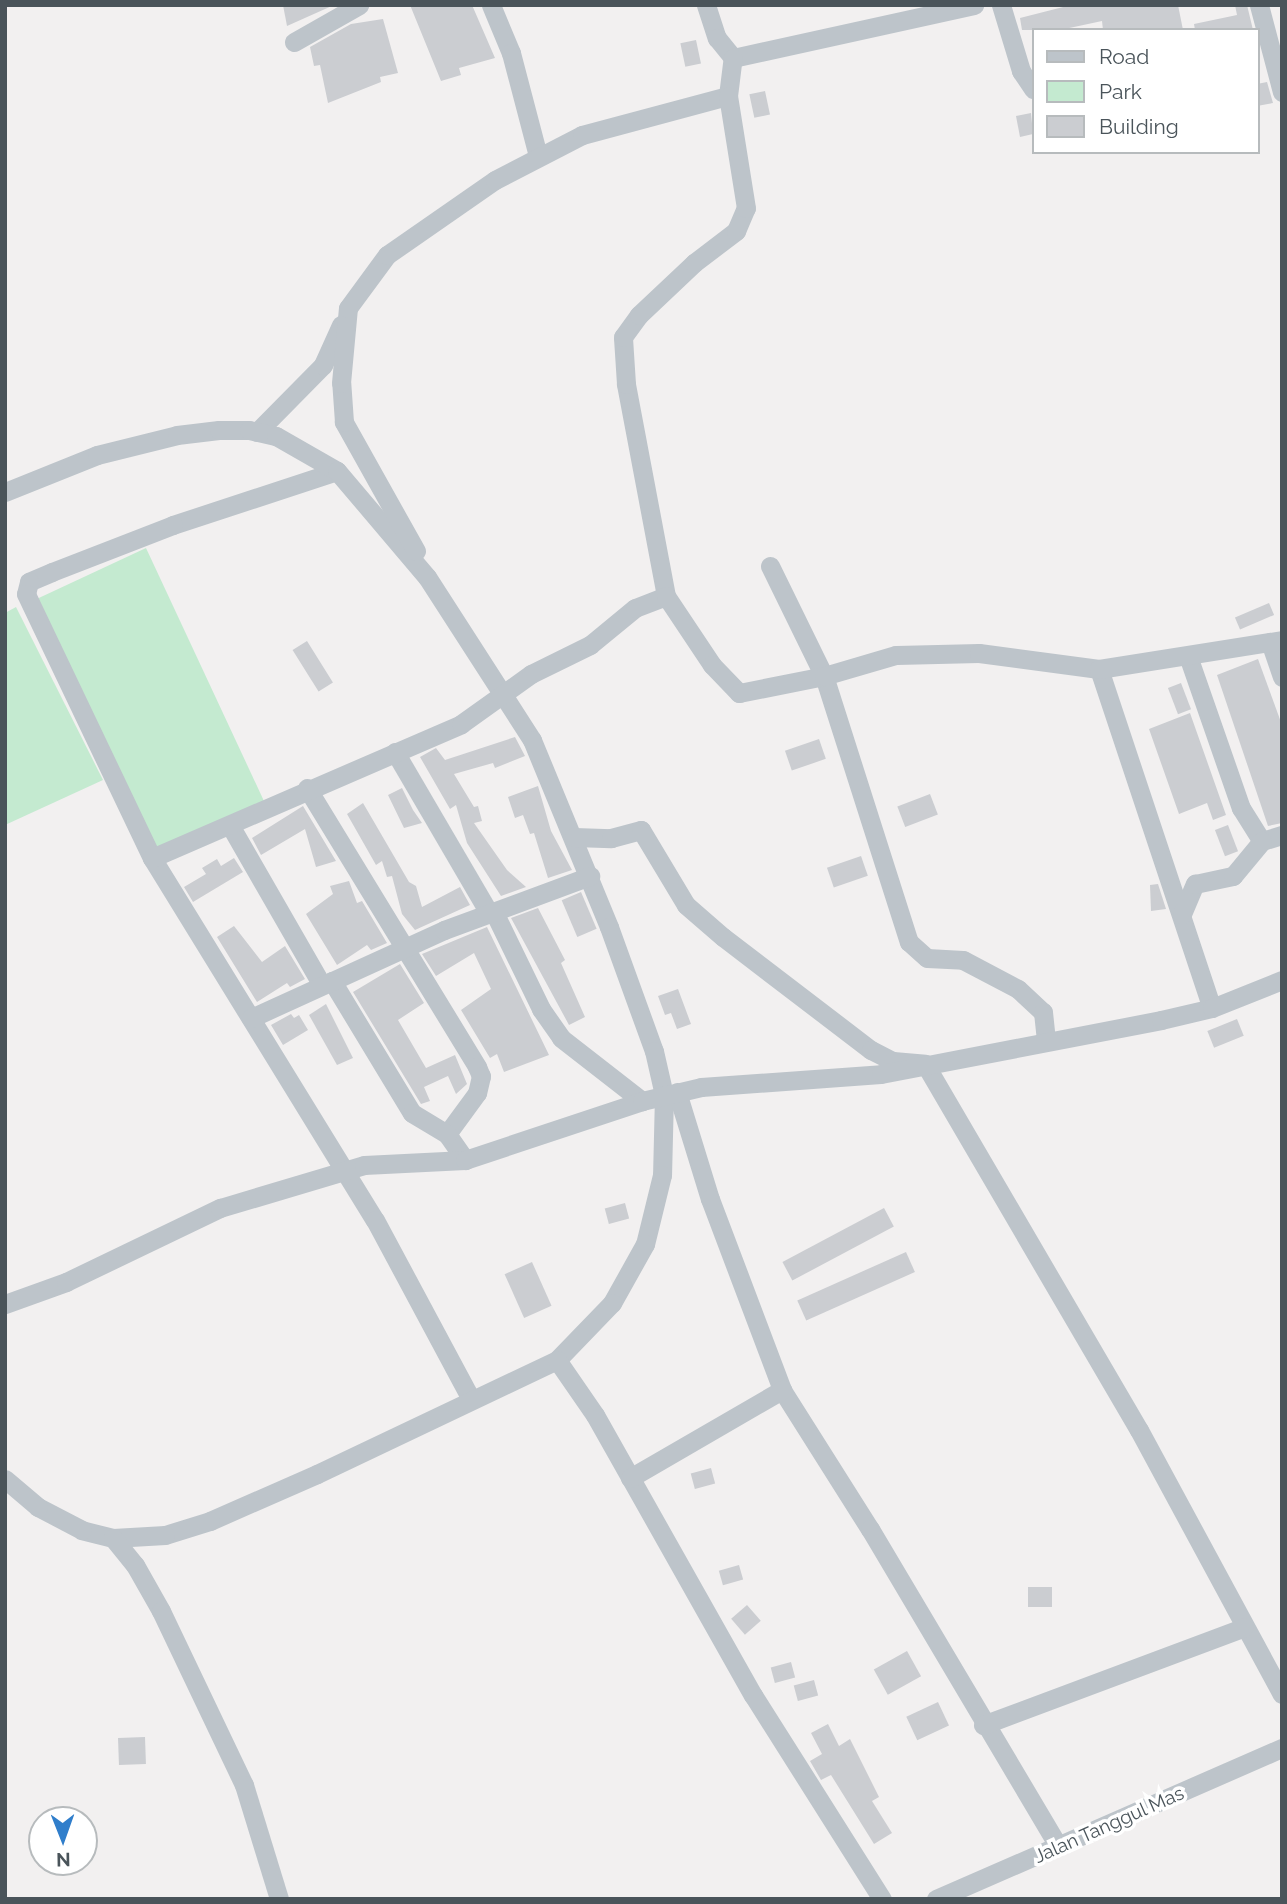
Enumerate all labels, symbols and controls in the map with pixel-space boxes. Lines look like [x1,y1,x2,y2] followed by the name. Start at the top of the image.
[1032,28,1259,154] legend
[1099,44,1149,69] text: Road
[1099,79,1142,104] text: Park
[1099,114,1179,139] text: Building
[1030,1781,1188,1869] street label: Jalan Tanggul Mas
[28,1806,98,1876] north arrow
[56,1849,71,1871] text: N

